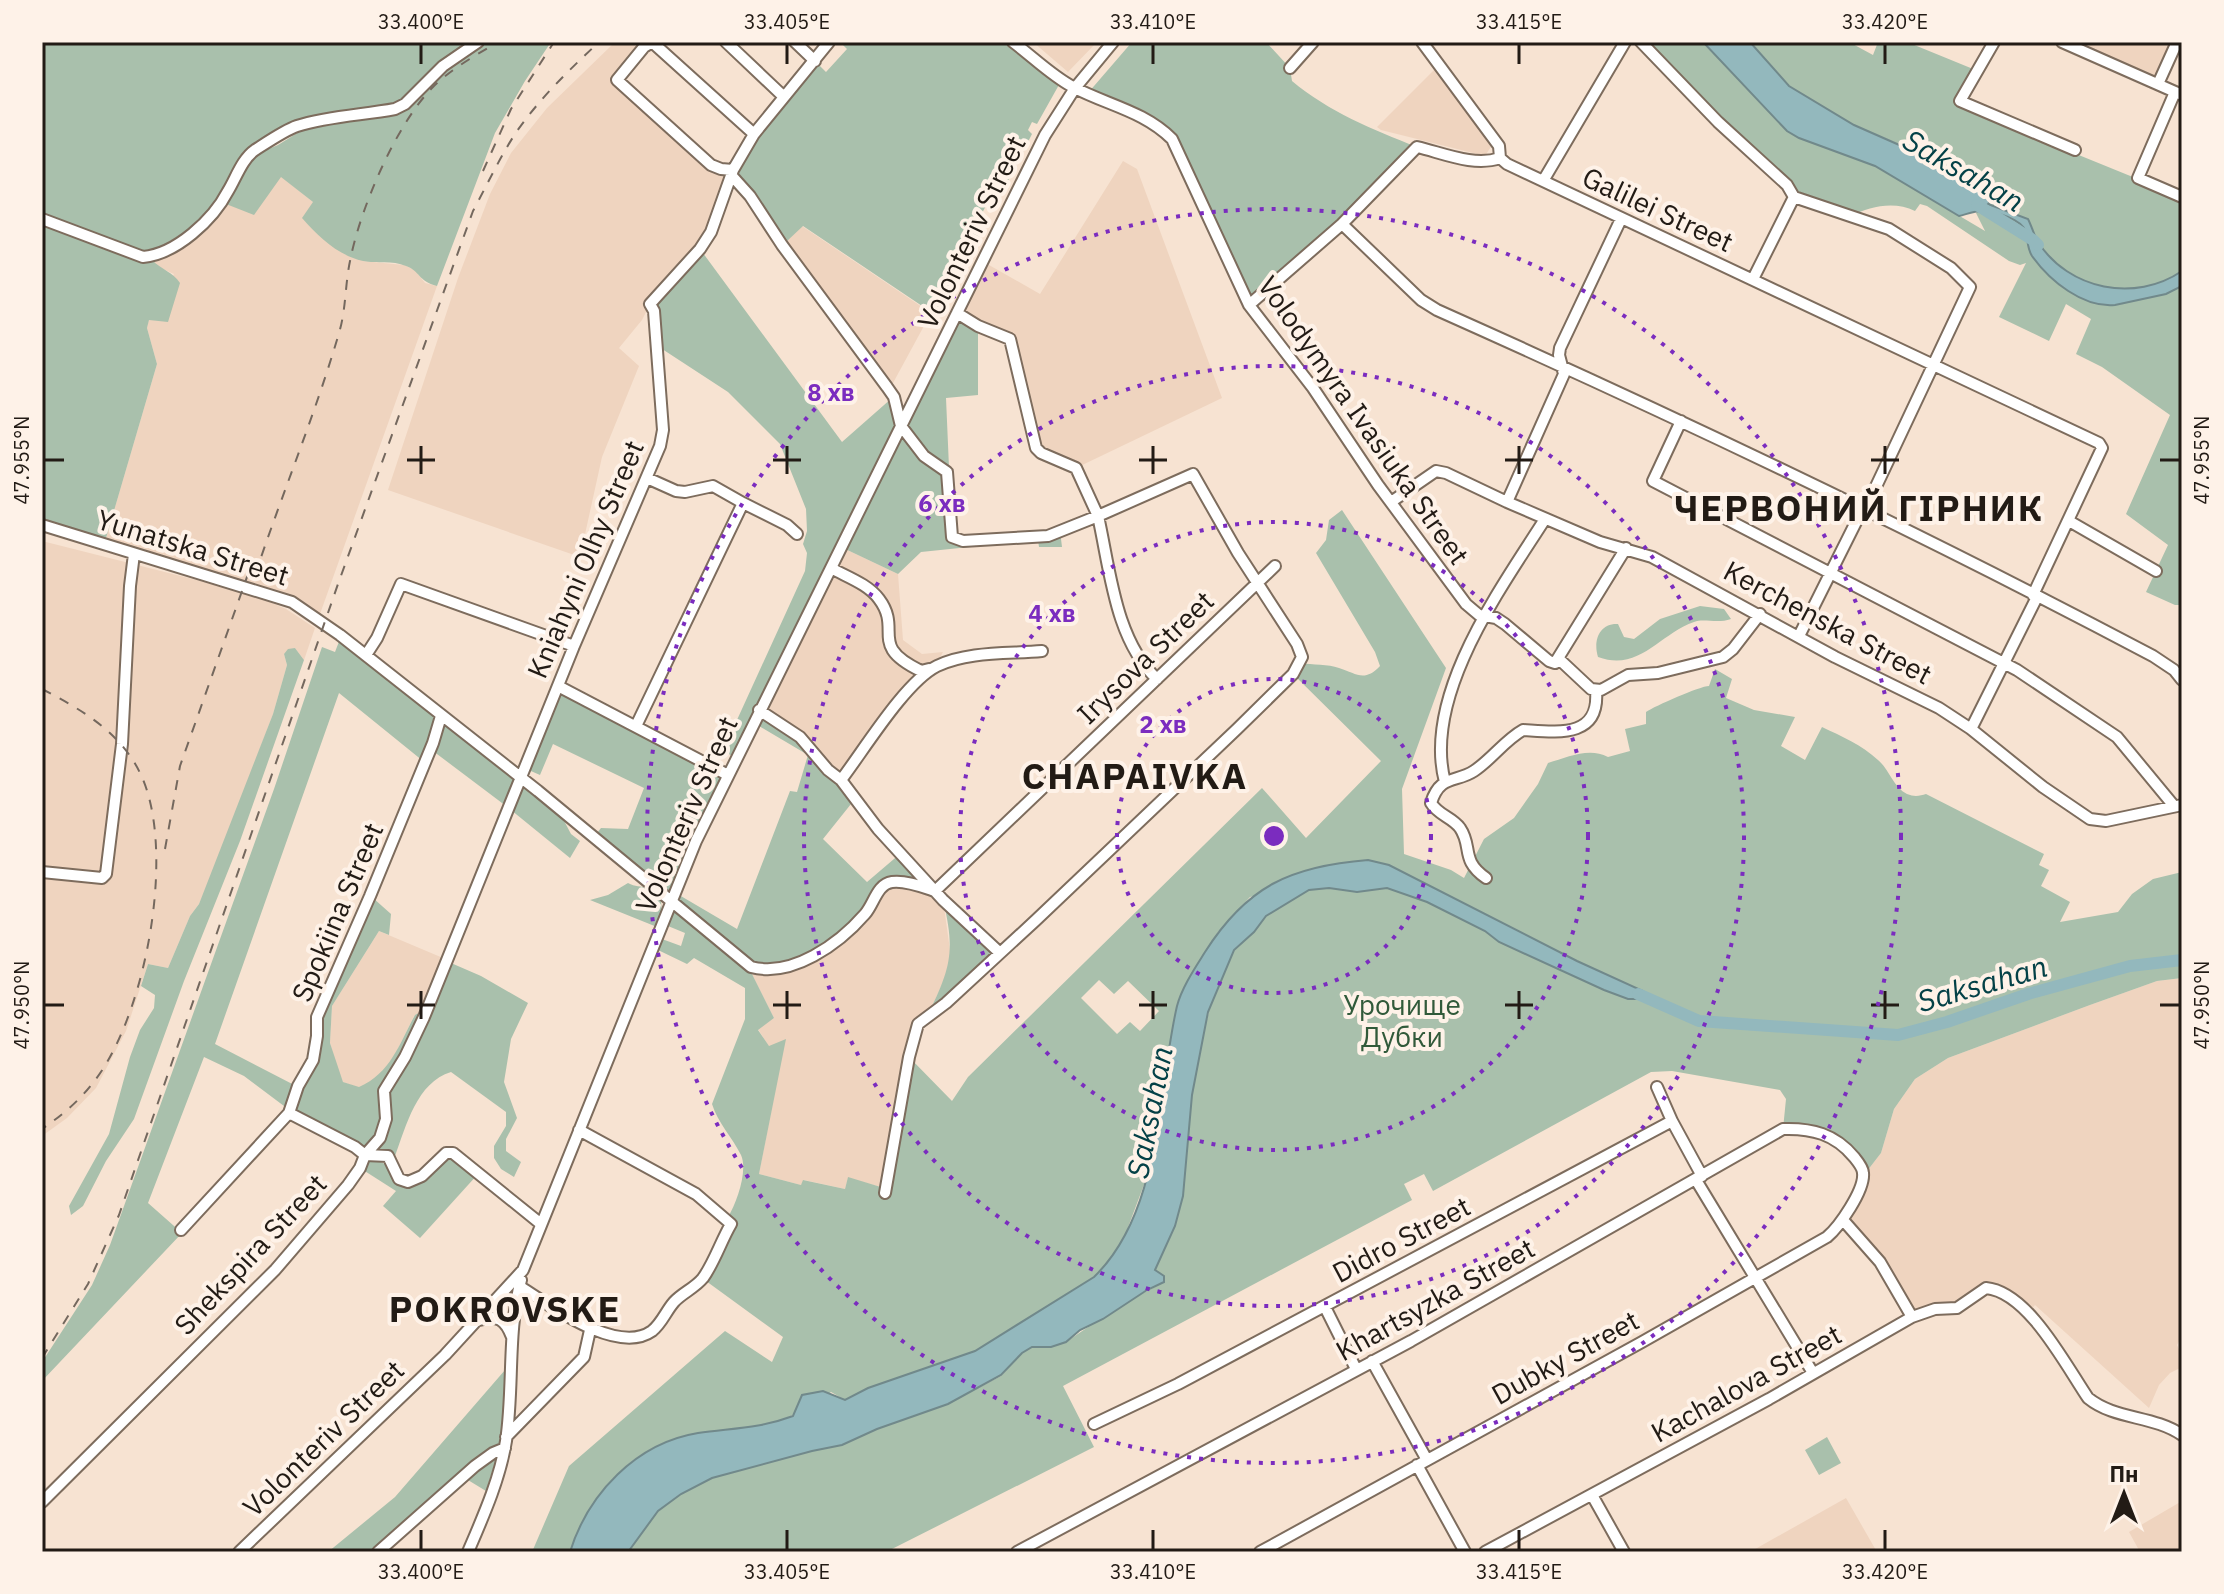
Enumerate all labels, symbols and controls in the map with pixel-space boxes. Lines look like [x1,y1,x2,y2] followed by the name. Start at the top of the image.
[378,8,464,35] text: 33.400°E
[744,8,830,35] text: 33.405°E
[1110,8,1196,35] text: 33.410°E
[1476,8,1562,35] text: 33.415°E
[1842,8,1928,35] text: 33.420°E
[1896,120,2032,220] water label: Saksahan
[908,129,1034,335] street label: Volonteriv Street
[1577,158,1739,260] street label: Galilei Street
[1250,268,1478,572] street label: Volodymyra Ivasiuka Street
[807,376,855,408] text: 8 хв
[8,416,35,504] text: 47.955°N
[2188,416,2215,504] text: 47.955°N
[518,434,652,684] street label: Kniahyni Olhy Street
[1674,484,2044,531] district label: ЧЕРВОНИЙ ГІРНИК
[918,487,966,519] text: 6 хв
[92,500,294,594] street label: Yunatska Street
[1718,552,1938,692] street label: Kerchenska Street
[1069,582,1221,732] street label: Irysova Street
[1028,597,1076,629] text: 4 хв
[1139,708,1187,740] text: 2 хв
[626,710,746,918] street label: Volonteriv Street
[1022,752,1248,799] district label: CHAPAIVKA
[283,817,391,1007] street label: Spokiina Street
[1260,822,1288,850] centre of rings
[1913,946,2051,1020] water label: Saksahan
[8,961,35,1049] text: 47.950°N
[2188,961,2215,1049] text: 47.950°N
[1343,986,1461,1055] park label: Урочище Дубки
[1117,1043,1181,1181] water label: Saksahan
[166,1166,334,1342] street label: Shekspira Street
[1326,1187,1476,1291] street label: Didro Street
[1329,1229,1541,1369] street label: Khartsyzka Street
[389,1285,621,1332] district label: POKROVSKE
[1485,1301,1645,1413] street label: Dubky Street
[1644,1315,1848,1451] street label: Kachalova Street
[234,1352,412,1524] street label: Volonteriv Street
[2084,1454,2164,1534] north arrow
[2109,1459,2139,1488] text: Пн
[378,1558,464,1585] text: 33.400°E
[744,1558,830,1585] text: 33.405°E
[1110,1558,1196,1585] text: 33.410°E
[1476,1558,1562,1585] text: 33.415°E
[1842,1558,1928,1585] text: 33.420°E

